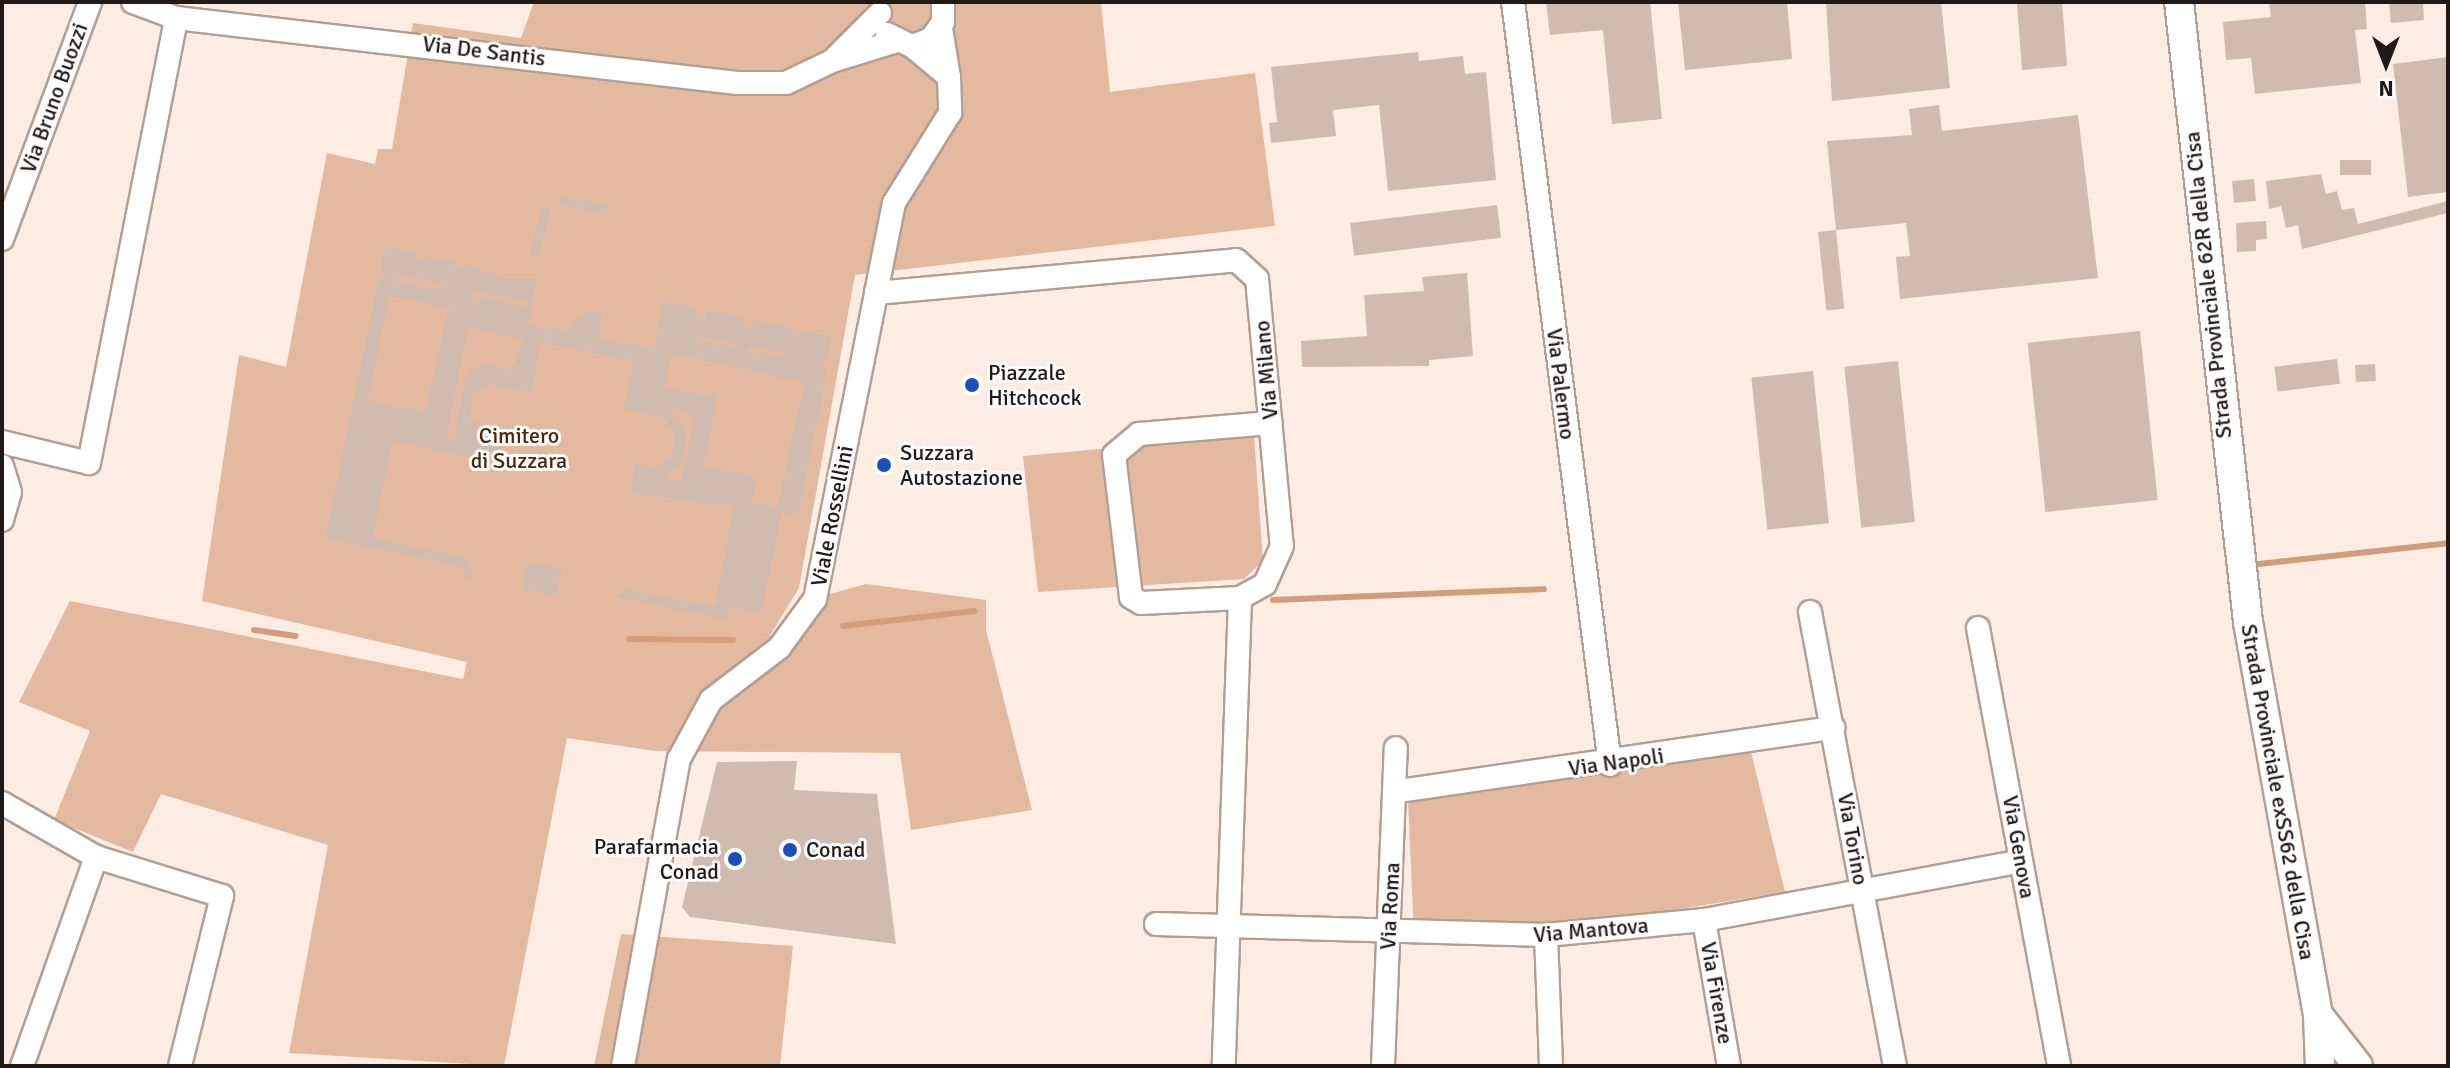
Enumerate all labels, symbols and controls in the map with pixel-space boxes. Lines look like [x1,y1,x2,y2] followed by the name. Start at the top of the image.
[15,19,93,177] street label: Via Bruno Buozzi
[2346,24,2426,104] north arrow
[421,30,547,72] street label: Via De Santis
[2378,75,2394,102] text: N
[2179,130,2237,440] street label: Strada Provinciale 62R della Cisa
[1249,319,1283,421] street label: Via Milano
[1541,327,1581,441] street label: Via Palermo
[988,359,1082,410] place label: Piazzale Hitchcock
[963,376,981,394] marker: Piazzale Hitchcock
[471,422,567,474] park label: Cimitero di Suzzara
[900,439,1023,490] place label: Suzzara Autostazione
[805,443,859,589] street label: Viale Rossellini
[875,456,893,474] marker: Suzzara Autostazione
[2235,622,2321,962] street label: Strada Provinciale exSS62 della Cisa
[1567,742,1665,782] street label: Via Napoli
[1832,791,1874,887] street label: Via Torino
[1997,793,2041,901] street label: Via Genova
[594,833,719,884] place label: Parafarmacia Conad
[806,837,865,863] place label: Conad
[781,841,799,859] marker: Conad
[726,850,744,868] marker: Parafarmacia Conad
[1375,862,1405,950] street label: Via Roma
[1532,912,1650,948] street label: Via Mantova
[1695,940,1739,1046] street label: Via Firenze

